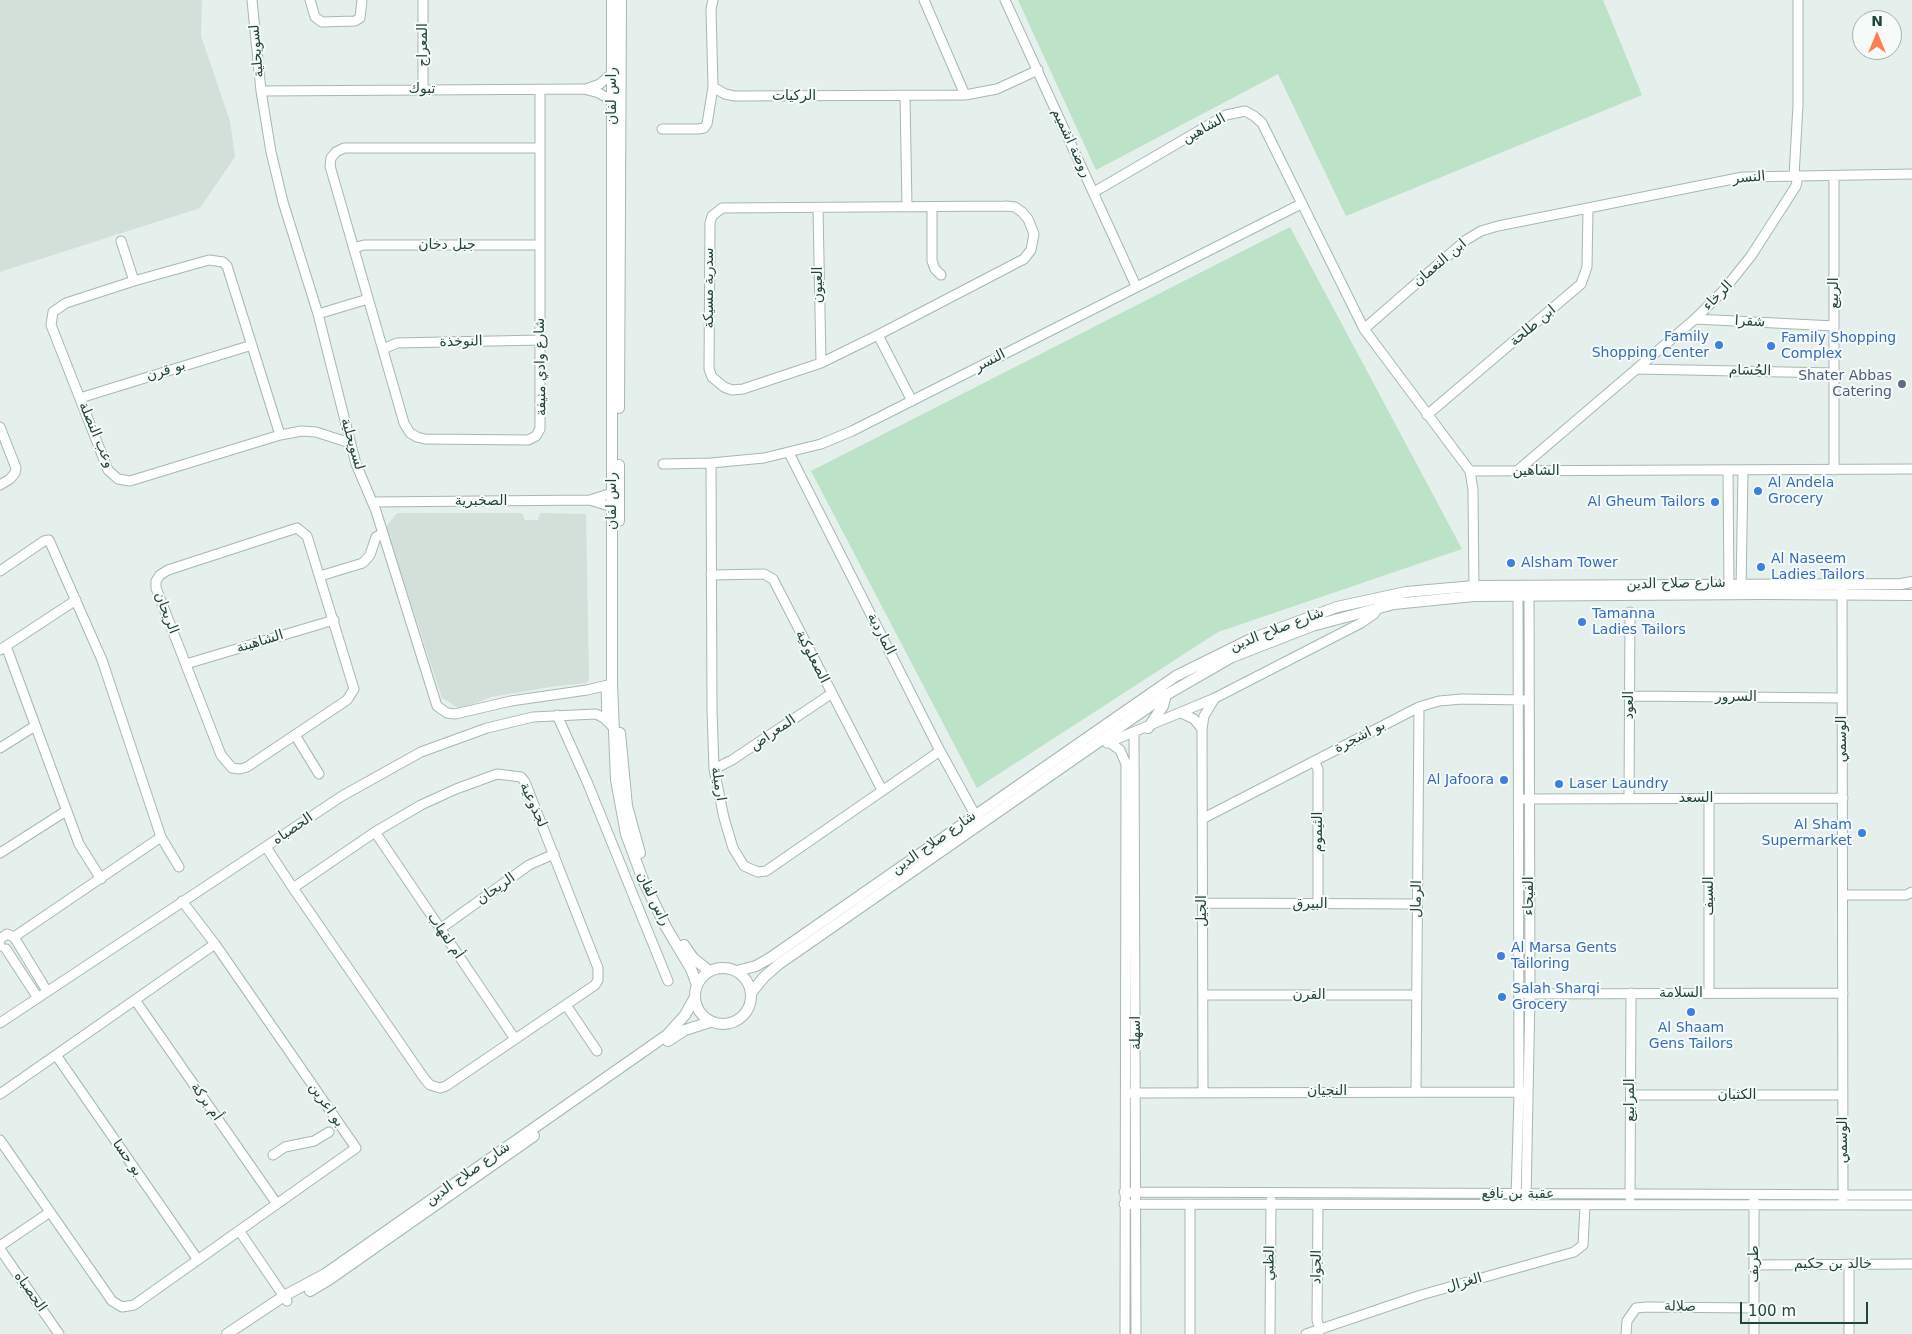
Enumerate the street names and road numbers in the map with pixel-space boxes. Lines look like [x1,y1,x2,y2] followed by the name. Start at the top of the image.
[415,23,431,67] street label: المعراج
[246,24,268,78] street label: لسويحلية
[604,67,620,125] street label: راس لفان
[409,81,435,97] street label: تبوك
[772,88,816,104] street label: الركيات
[1048,106,1094,180] street label: روضة اشميم
[1179,110,1229,148] street label: الشاهين
[1732,168,1766,188] street label: النسر
[1410,236,1470,290] street label: ابن النعمان
[418,237,476,253] street label: جبل دخان
[701,247,717,329] street label: سدرية مسيكة
[810,267,826,303] street label: العيون
[1700,277,1736,315] street label: الرخاء
[1826,277,1842,309] street label: الربيع
[1506,302,1560,350] street label: ابن طلحة
[1734,313,1766,331] street label: شقرا
[532,318,550,416] street label: شارع وادي منيفة
[439,333,483,351] street label: النوخذة
[972,346,1008,376] street label: النسر
[144,357,188,385] street label: بو قرن
[1729,362,1771,380] street label: الحُسَام
[75,400,117,470] street label: وعب النصلة
[337,416,367,472] street label: لسويحلية
[1512,463,1560,479] street label: الشاهين
[604,472,620,530] street label: راس لفان
[455,493,507,509] street label: الصخبرية
[1626,575,1726,593] street label: شارع صلاح الدين
[150,590,182,636] street label: الريحان
[1228,604,1326,656] street label: شارع صلاح الدين
[863,610,899,658] street label: الماردية
[234,627,286,657] street label: الشاهينة
[792,628,832,686] street label: الصعلوكية
[1715,689,1757,705] street label: السرور
[1621,691,1637,719] street label: العود
[747,712,799,754] street label: المعراض
[1834,716,1850,762] street label: الوسمي
[1332,717,1388,757] street label: بو اشجرة
[707,766,729,802] street label: ارميلة
[516,780,550,830] street label: لجذوعية
[1679,790,1713,806] street label: السعد
[888,808,980,878] street label: شارع صلاح الدين
[270,809,316,849] street label: الحصباه
[1310,812,1326,852] street label: الثيموم
[633,869,673,929] street label: راس لفان
[473,870,519,908] street label: الريحان
[1521,876,1537,916] street label: الفيحاء
[1701,876,1717,916] street label: السيف
[1408,880,1426,918] street label: الرمال
[1194,895,1210,927] street label: الجيل
[1292,896,1328,912] street label: البيرق
[423,910,467,962] street label: أم لقهاب
[1659,985,1703,1001] street label: السلامة
[1292,987,1326,1003] street label: القرن
[1128,1016,1144,1050] street label: اسهلة
[1622,1078,1638,1122] street label: المرابيع
[187,1080,225,1124] street label: أم بركة
[305,1080,347,1130] street label: بو اعرين
[1307,1083,1347,1099] street label: النجيان
[1718,1087,1756,1103] street label: الكثبان
[1835,1117,1851,1163] street label: الوسمي
[108,1136,146,1180] street label: بو حسا
[422,1139,514,1209] street label: شارع صلاح الدين
[1482,1186,1554,1202] street label: عقبة بن نافع
[1261,1245,1279,1281] street label: الظبي
[1746,1245,1762,1283] street label: طريف
[1308,1250,1326,1284] street label: الجواد
[1794,1256,1872,1272] street label: خالد بن حكيم
[10,1269,50,1315] street label: الحصباه
[1444,1270,1484,1296] street label: الغزال
[1664,1298,1696,1316] street label: صلالة

